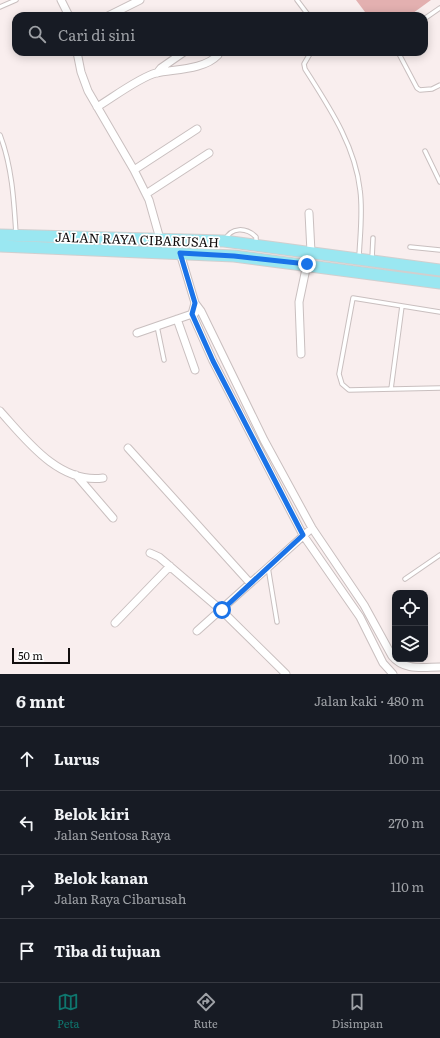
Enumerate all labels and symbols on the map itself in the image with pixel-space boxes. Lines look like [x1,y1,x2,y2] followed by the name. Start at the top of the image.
[55,227,219,251] street label: JALAN RAYA CIBARUSAH
[298,255,316,273] route end
[213,601,231,619] route start
[12,646,70,665] scale bar

